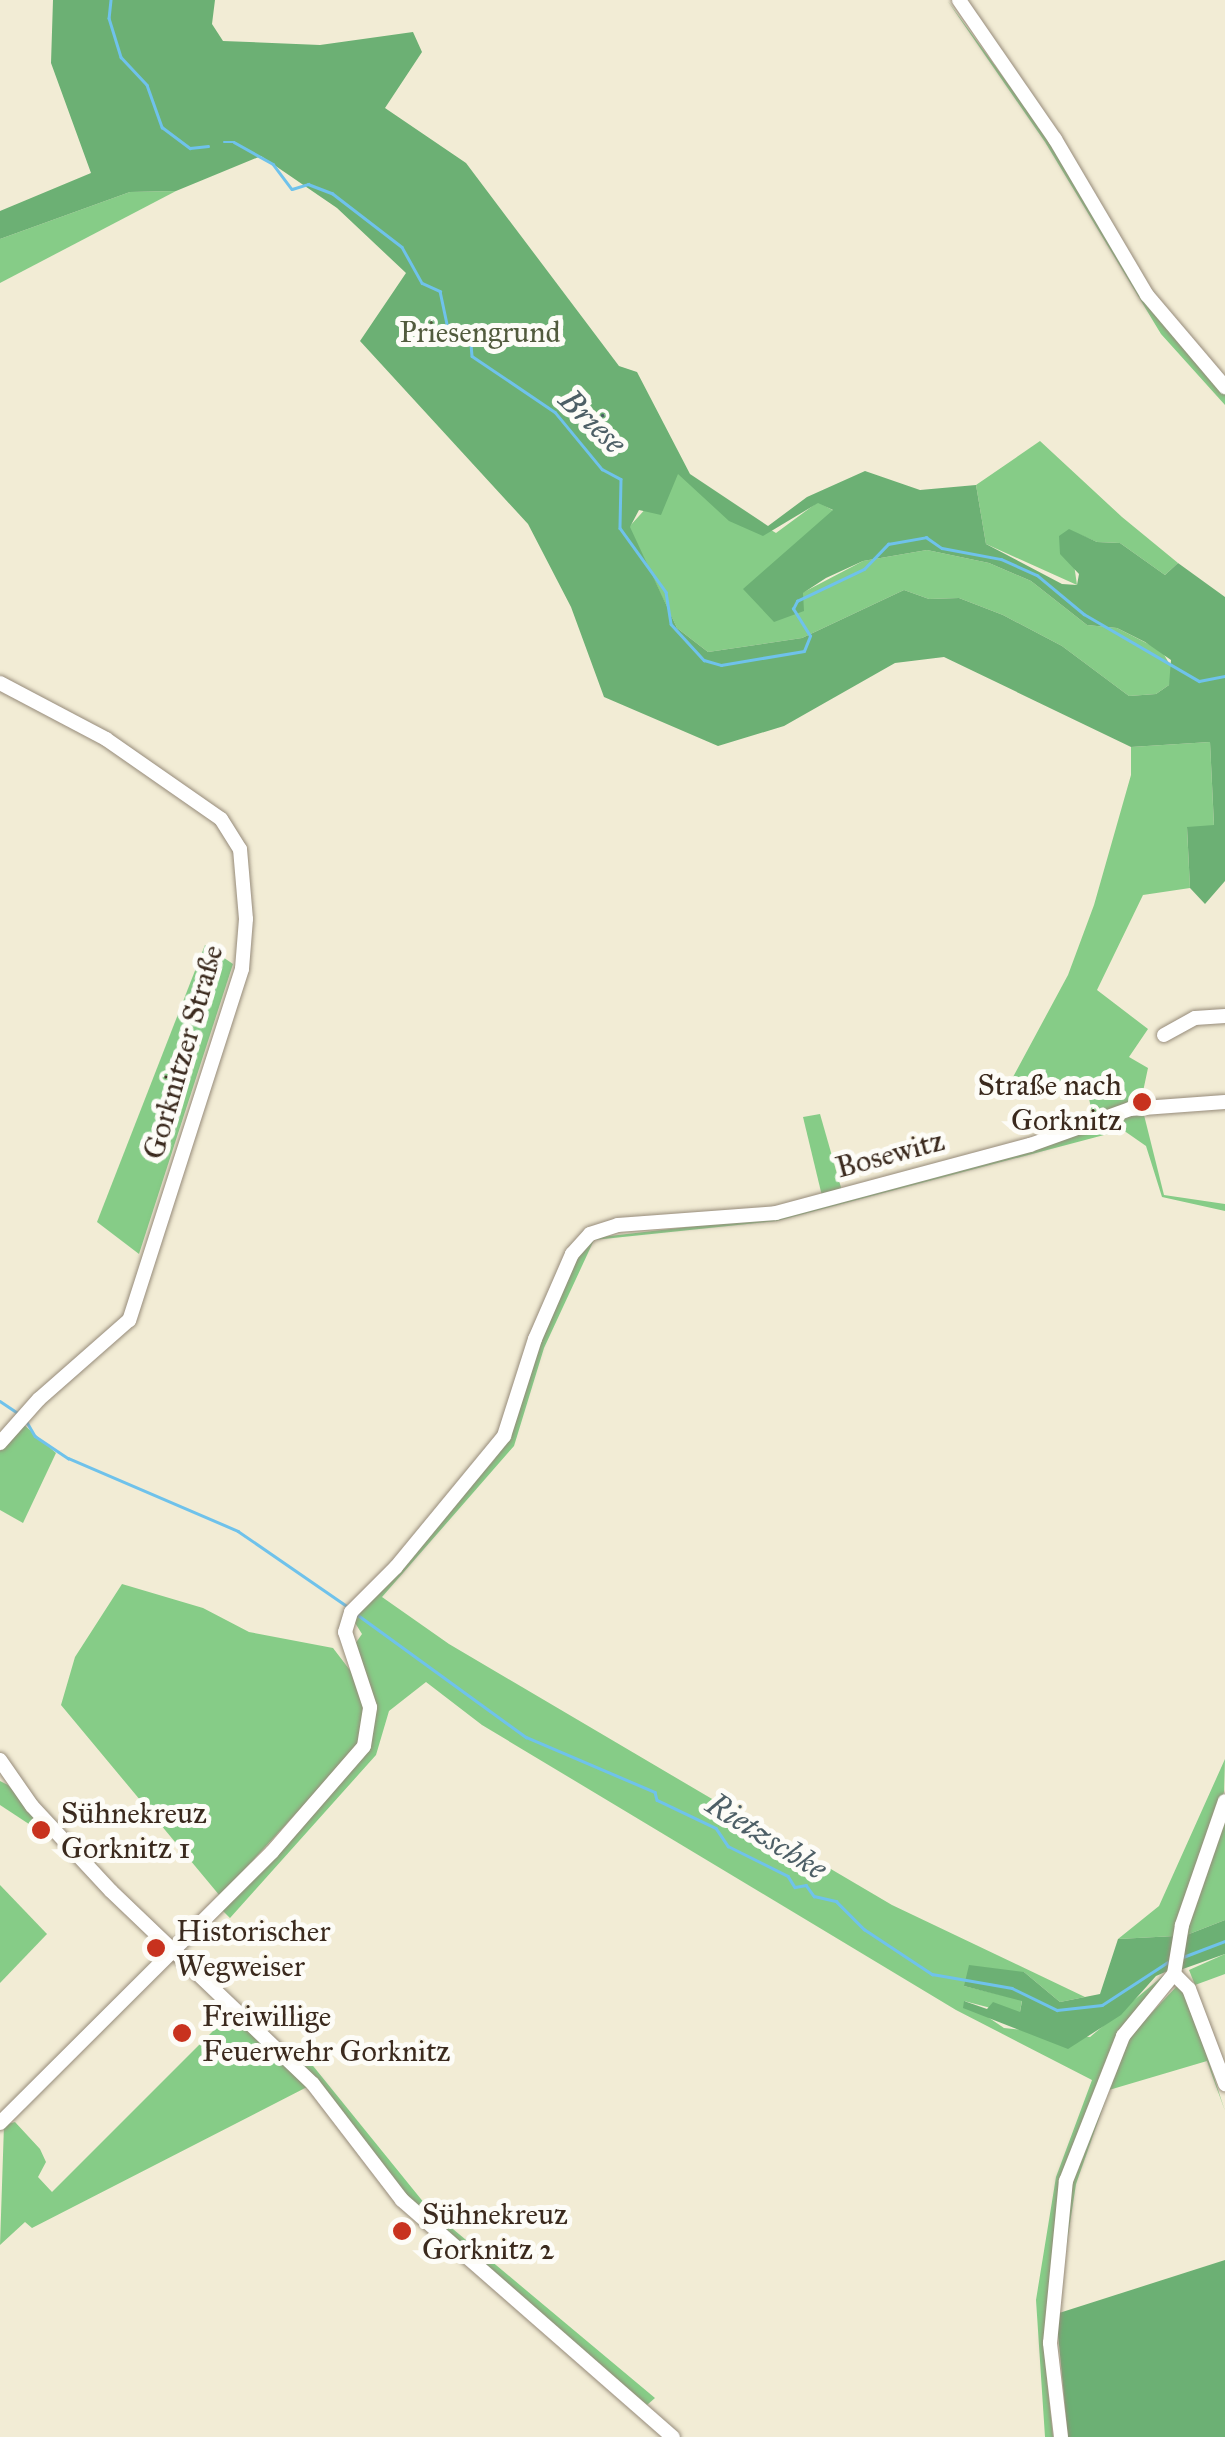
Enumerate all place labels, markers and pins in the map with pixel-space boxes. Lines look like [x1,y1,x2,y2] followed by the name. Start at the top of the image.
[977,1067,1122,1138] place label: Straße nach Gorknitz
[1131,1091,1153,1113] marker: Straße nach Gorknitz
[61,1795,207,1866] place label: Sühnekreuz Gorknitz 1
[30,1819,52,1841] marker: Sühnekreuz Gorknitz 1
[176,1913,330,1984] place label: Historischer Wegweiser
[145,1937,167,1959] marker: Historischer Wegweiser
[202,1998,450,2068] place label: Freiwillige Feuerwehr Gorknitz
[171,2022,193,2044] marker: Freiwillige Feuerwehr Gorknitz
[422,2196,568,2266] place label: Sühnekreuz Gorknitz 2
[391,2220,413,2242] marker: Sühnekreuz Gorknitz 2

